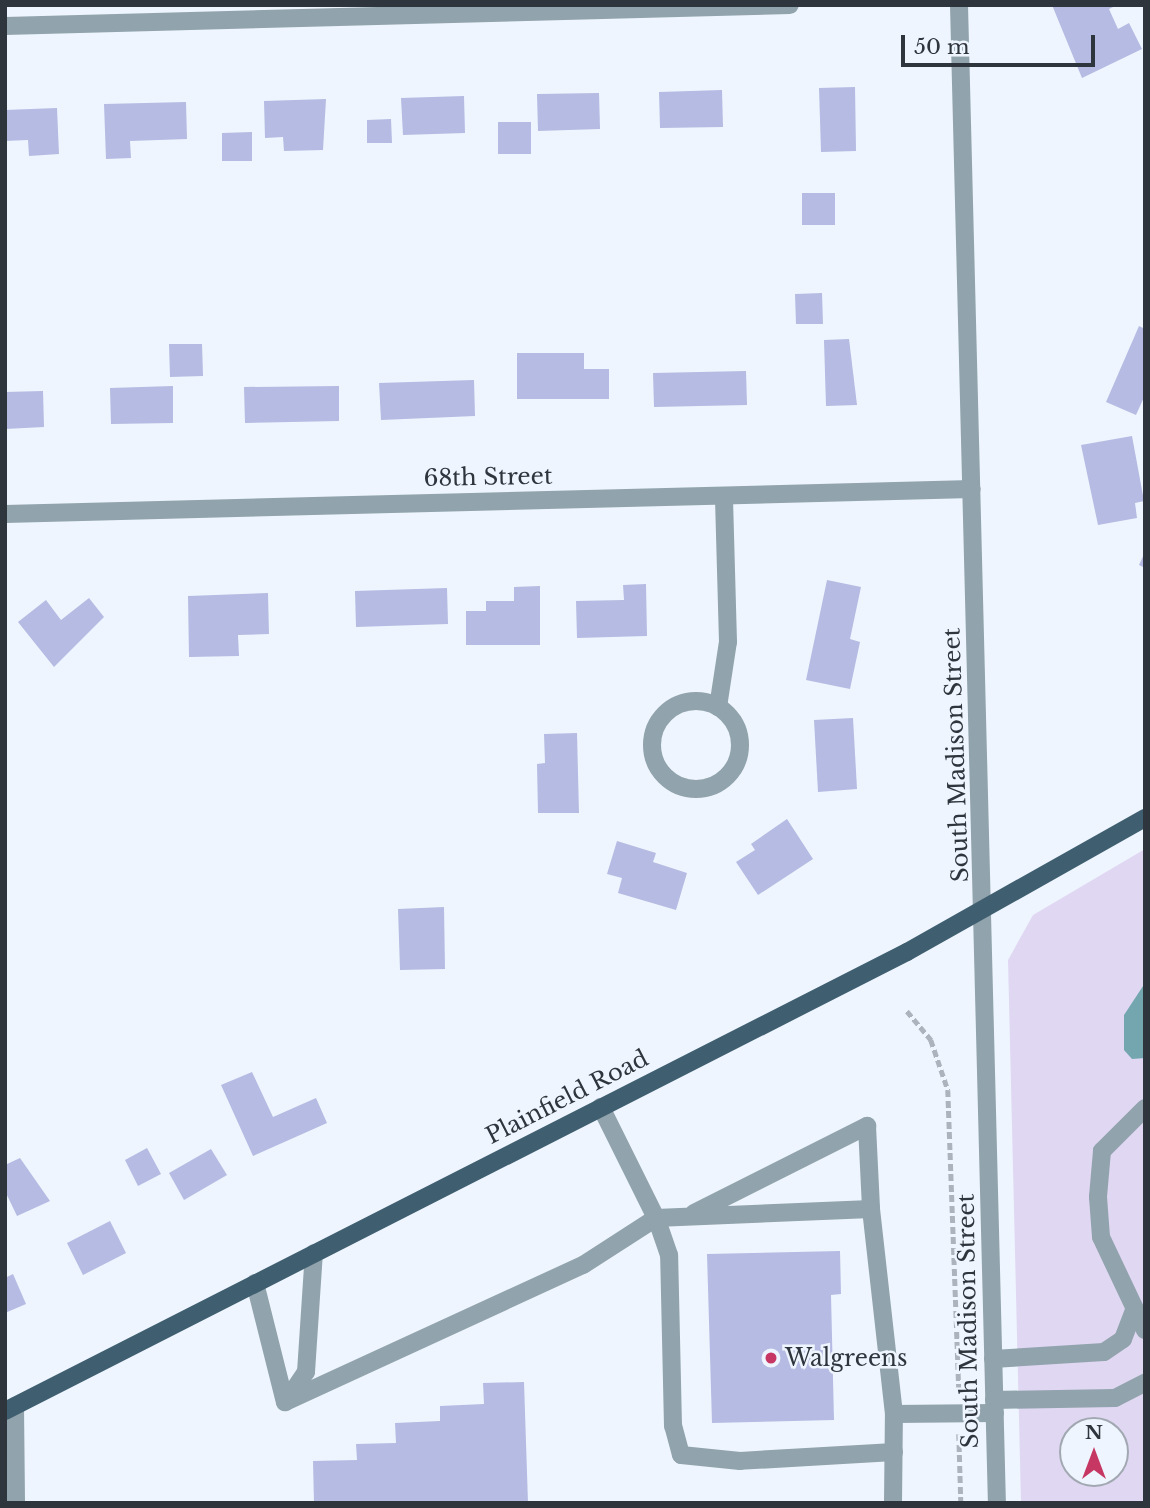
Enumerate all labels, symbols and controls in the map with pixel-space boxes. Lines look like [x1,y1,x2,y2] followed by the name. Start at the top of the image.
[905,21,1099,65] scale bar
[914,34,969,60] text: 50 m
[423,462,553,492] street label: 68th Street
[938,627,974,883] street label: South Madison Street
[481,1044,653,1150] street label: Plainfield Road
[952,1193,984,1449] street label: South Madison Street
[785,1344,907,1372] place label: Walgreens
[763,1350,779,1366] marker: Walgreens
[1059,1417,1129,1487] north arrow
[1085,1421,1103,1444] text: N

